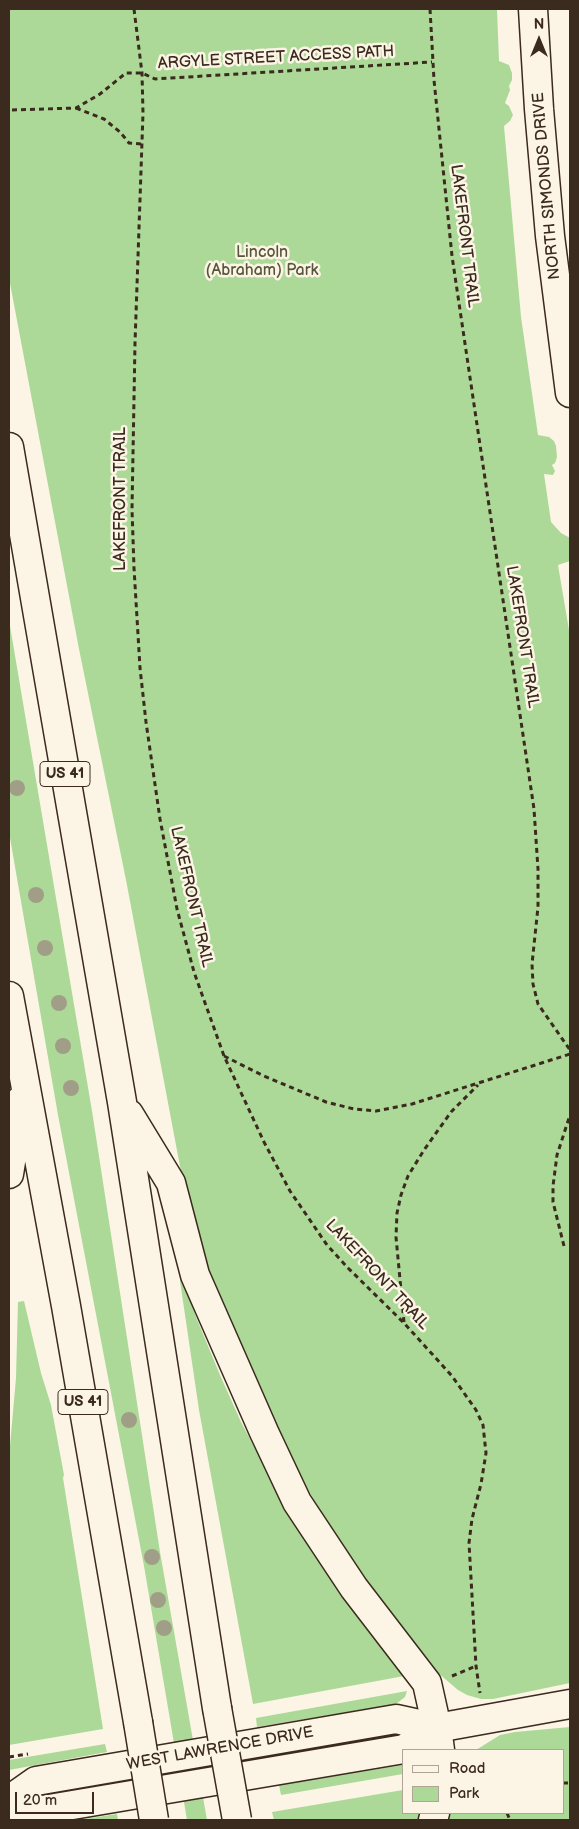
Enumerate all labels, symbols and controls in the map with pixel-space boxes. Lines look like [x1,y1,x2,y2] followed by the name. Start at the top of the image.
[514,15,564,65] north arrow
[534,16,544,33] text: N
[157,42,395,74] street label: ARGYLE STREET ACCESS PATH
[529,92,565,280] street label: NORTH SIMONDS DRIVE
[446,163,482,309] street label: LAKEFRONT TRAIL
[206,243,318,281] park label: Lincoln (Abraham) Park
[111,427,131,571] street label: LAKEFRONT TRAIL
[501,564,543,710] street label: LAKEFRONT TRAIL
[40,762,90,786] road number: US 41
[165,825,217,969] street label: LAKEFRONT TRAIL
[321,1216,433,1334] street label: LAKEFRONT TRAIL
[58,1390,108,1414] road number: US 41
[125,1723,315,1775] street label: WEST LAWRENCE DRIVE
[402,1749,564,1814] legend
[449,1759,485,1778] text: Road
[18,1782,96,1814] scale bar
[449,1784,479,1803] text: Park
[23,1791,57,1810] text: 20 m

